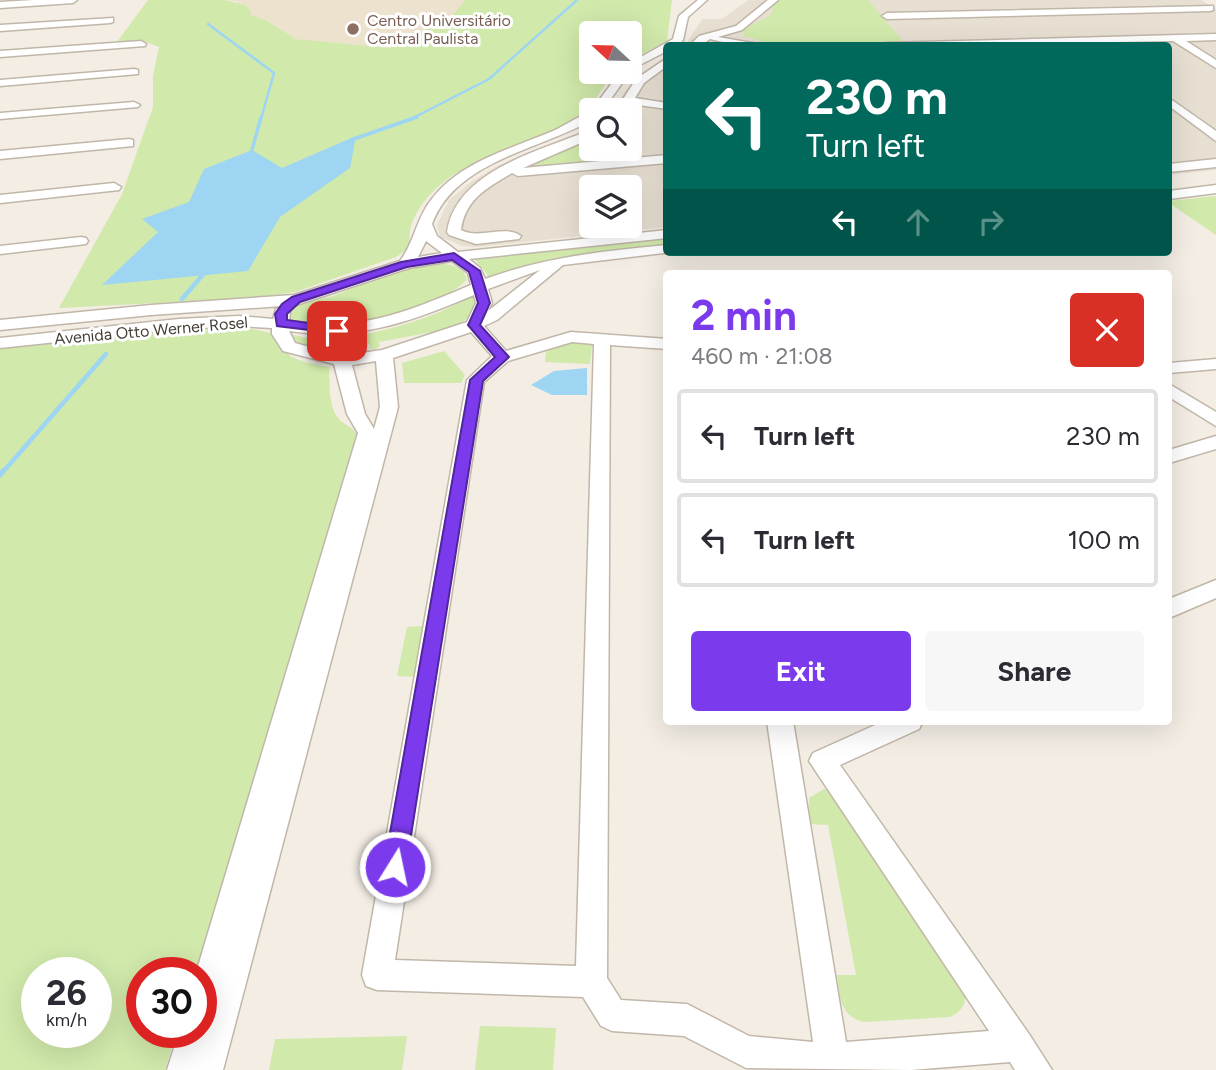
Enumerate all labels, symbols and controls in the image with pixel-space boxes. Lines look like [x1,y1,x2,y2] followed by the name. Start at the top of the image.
[367,11,511,48] place label: Centro Universitário Central Paulista
[345,21,361,37] marker: Centro Universitário Central Paulista
[579,21,642,84] north arrow
[579,21,642,238] map controls
[806,67,948,126] text: 230 m
[691,70,782,161] icon: left
[579,98,642,161] button: search
[806,127,925,165] text: Turn left
[579,175,642,238] button: layers
[826,203,864,241] icon: left
[899,203,937,241] icon: ahead
[972,203,1010,241] icon: right
[691,290,797,341] text: 2 min
[1070,293,1144,367] button: close
[307,301,367,361] pin
[318,312,356,350] icon: arrive
[53,313,249,348] street label: Avenida Otto Werner Rosel
[691,342,833,370] text: 460 m · 21:08
[695,417,733,455] icon: left
[754,420,855,452] text: Turn left
[1066,420,1140,452] text: 230 m
[695,521,733,559] icon: left
[754,524,855,556] text: Turn left
[1067,524,1140,556] text: 100 m
[691,631,911,711] button: Exit
[925,631,1144,711] button: Share
[358,830,432,904] position arrow
[126,957,217,1048] speed limit sign: 30
[46,972,87,1014] text: 26
[46,1009,87,1031] text: km/h

